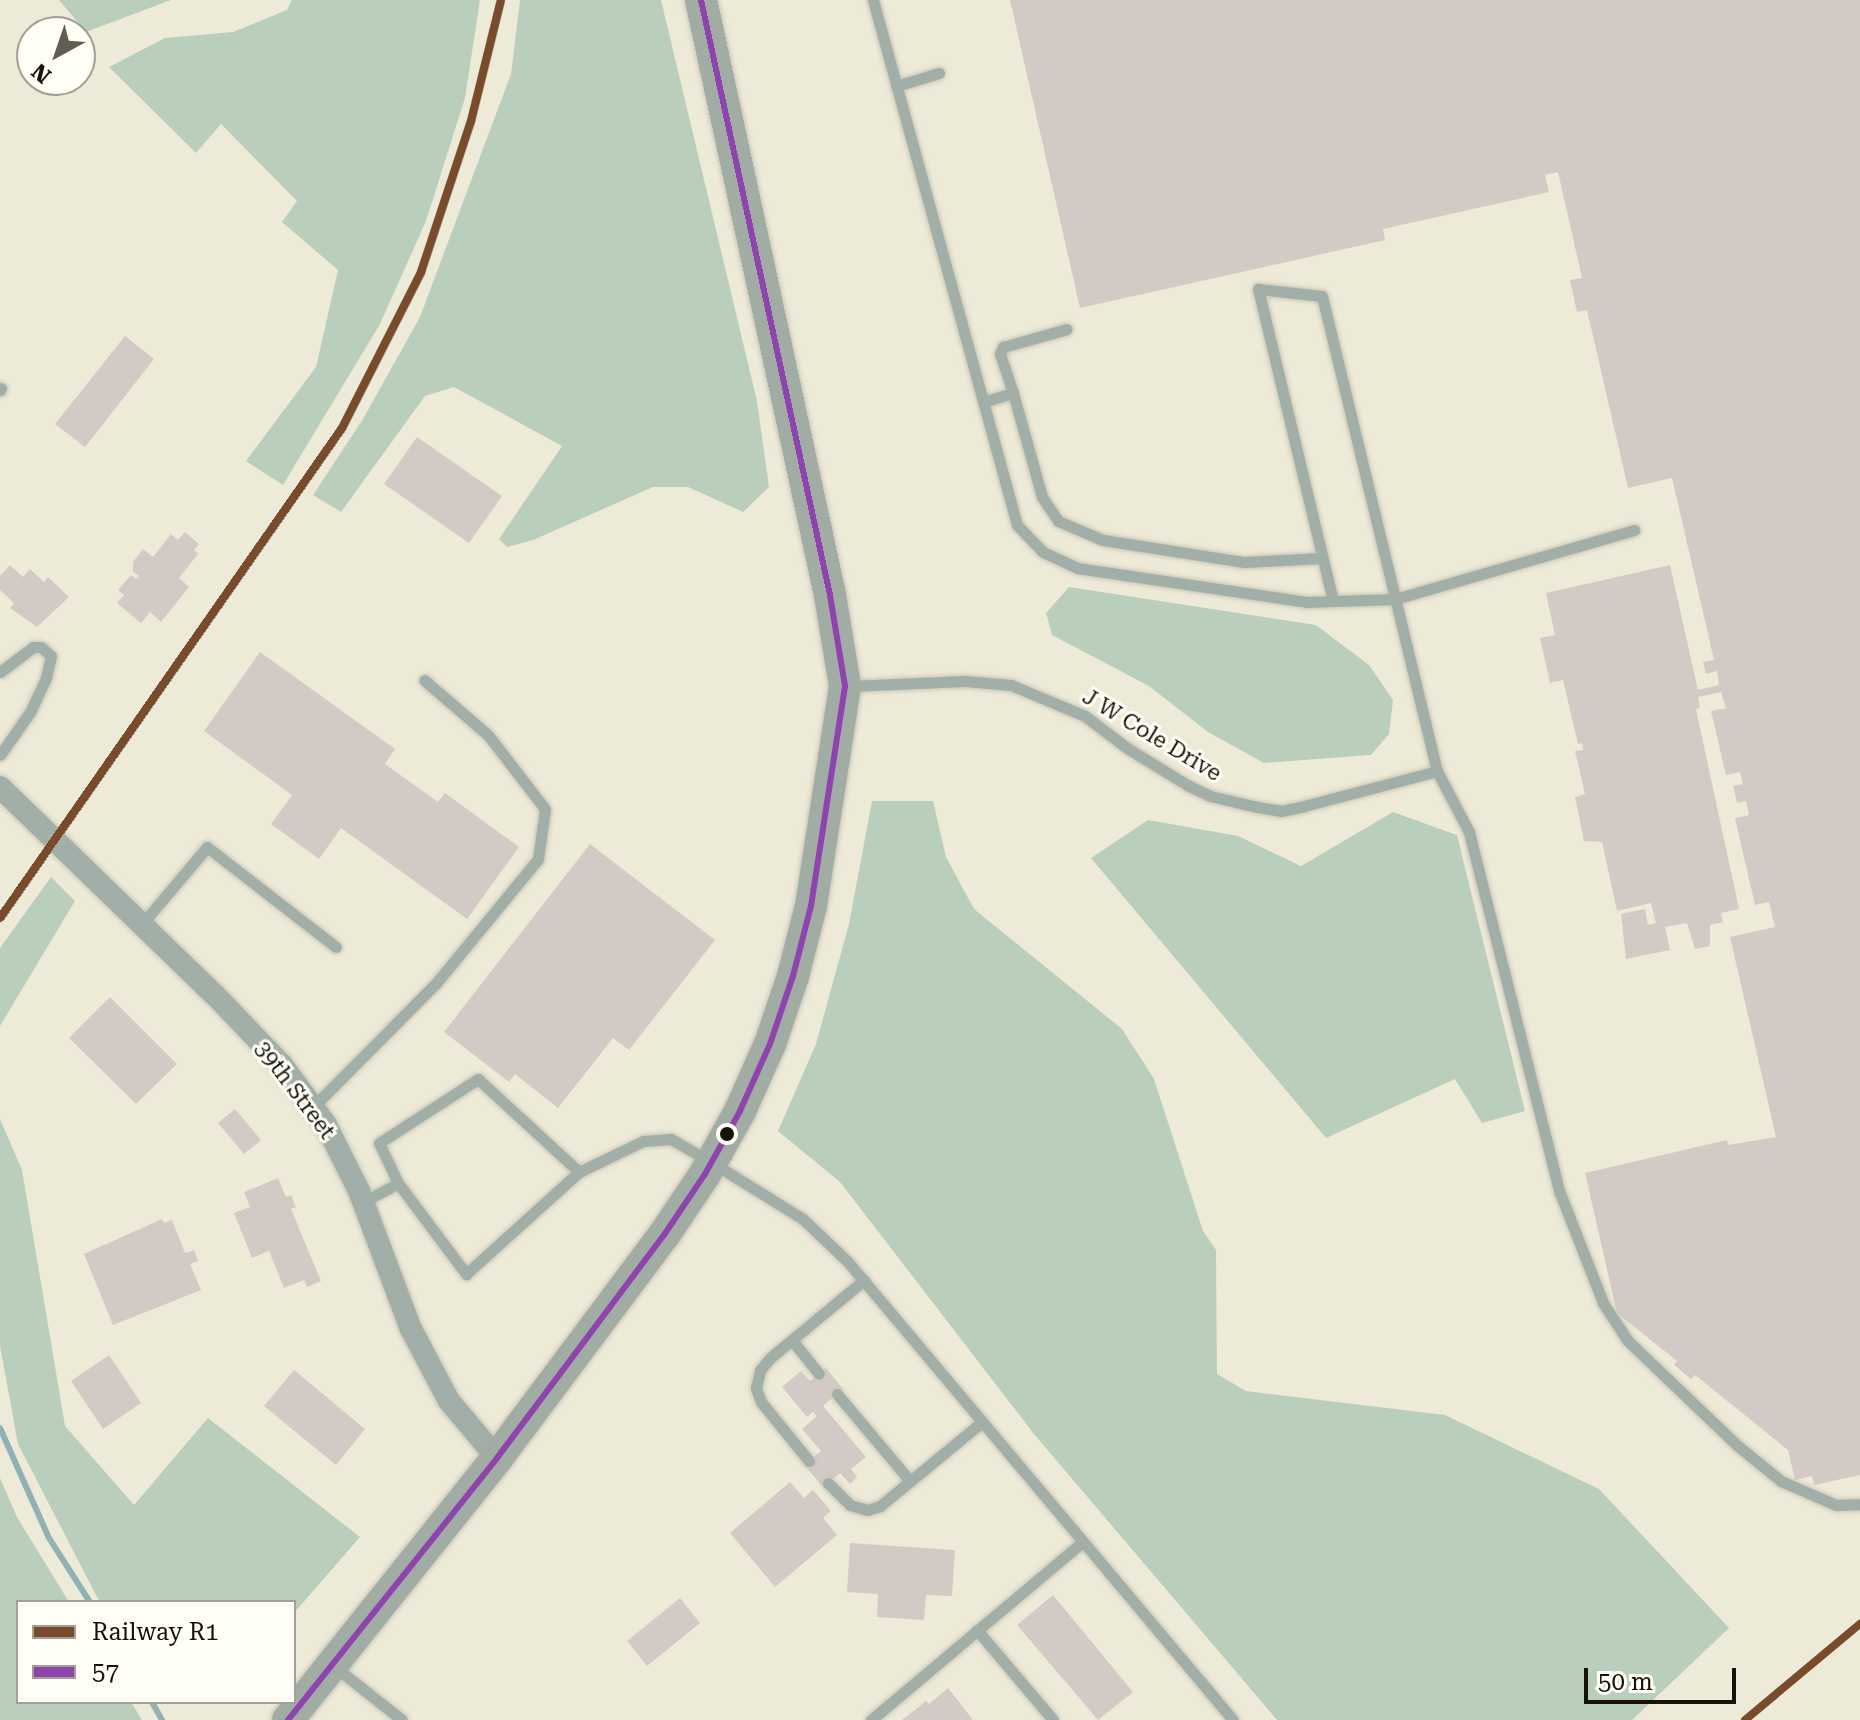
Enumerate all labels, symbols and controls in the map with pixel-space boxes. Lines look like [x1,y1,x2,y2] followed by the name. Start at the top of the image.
[16,16,96,96] north arrow
[27,58,56,88] text: N
[1078,683,1226,787] street label: J W Cole Drive
[250,1036,340,1144] street label: 39th Street
[719,1126,735,1142] unlabelled marker
[16,1600,296,1704] legend
[92,1618,219,1646] text: Railway R1
[1588,1652,1740,1702] scale bar
[92,1658,119,1686] text: 57
[1598,1668,1653,1696] text: 50 m

